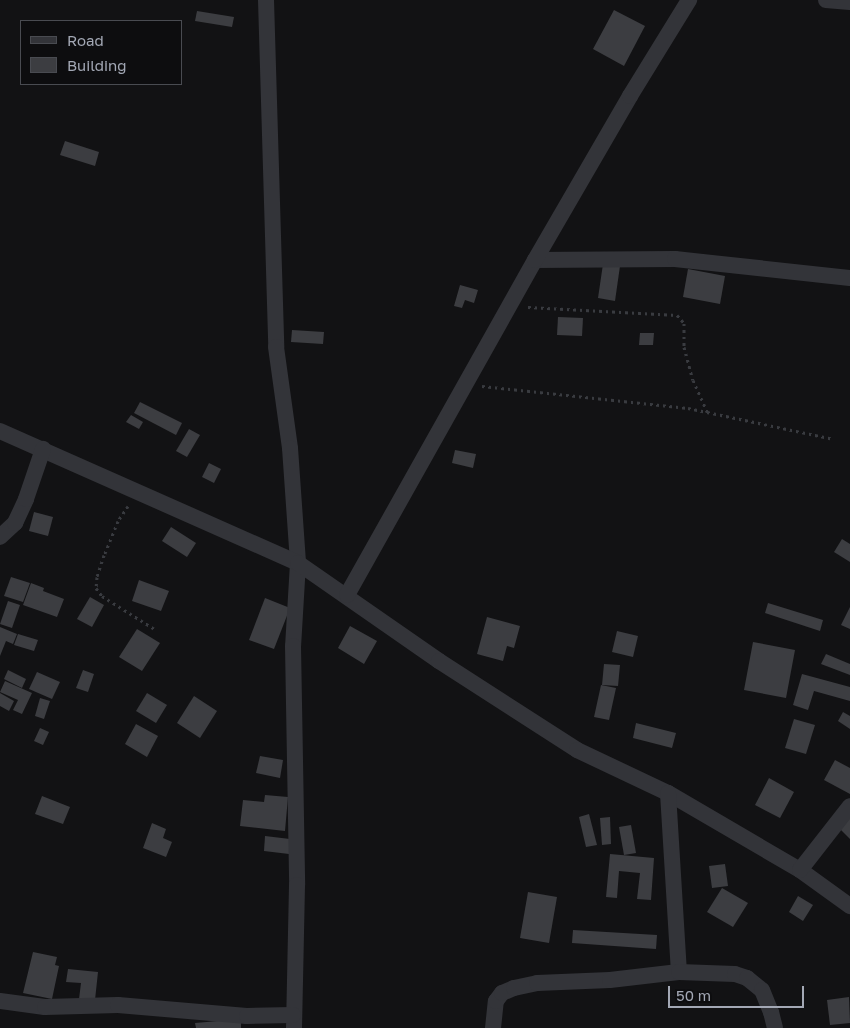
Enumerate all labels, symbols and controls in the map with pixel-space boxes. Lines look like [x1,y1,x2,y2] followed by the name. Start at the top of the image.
[20,20,182,85] legend
[67,31,104,49] text: Road
[67,56,127,74] text: Building
[670,976,806,1008] scale bar
[676,986,711,1004] text: 50 m

